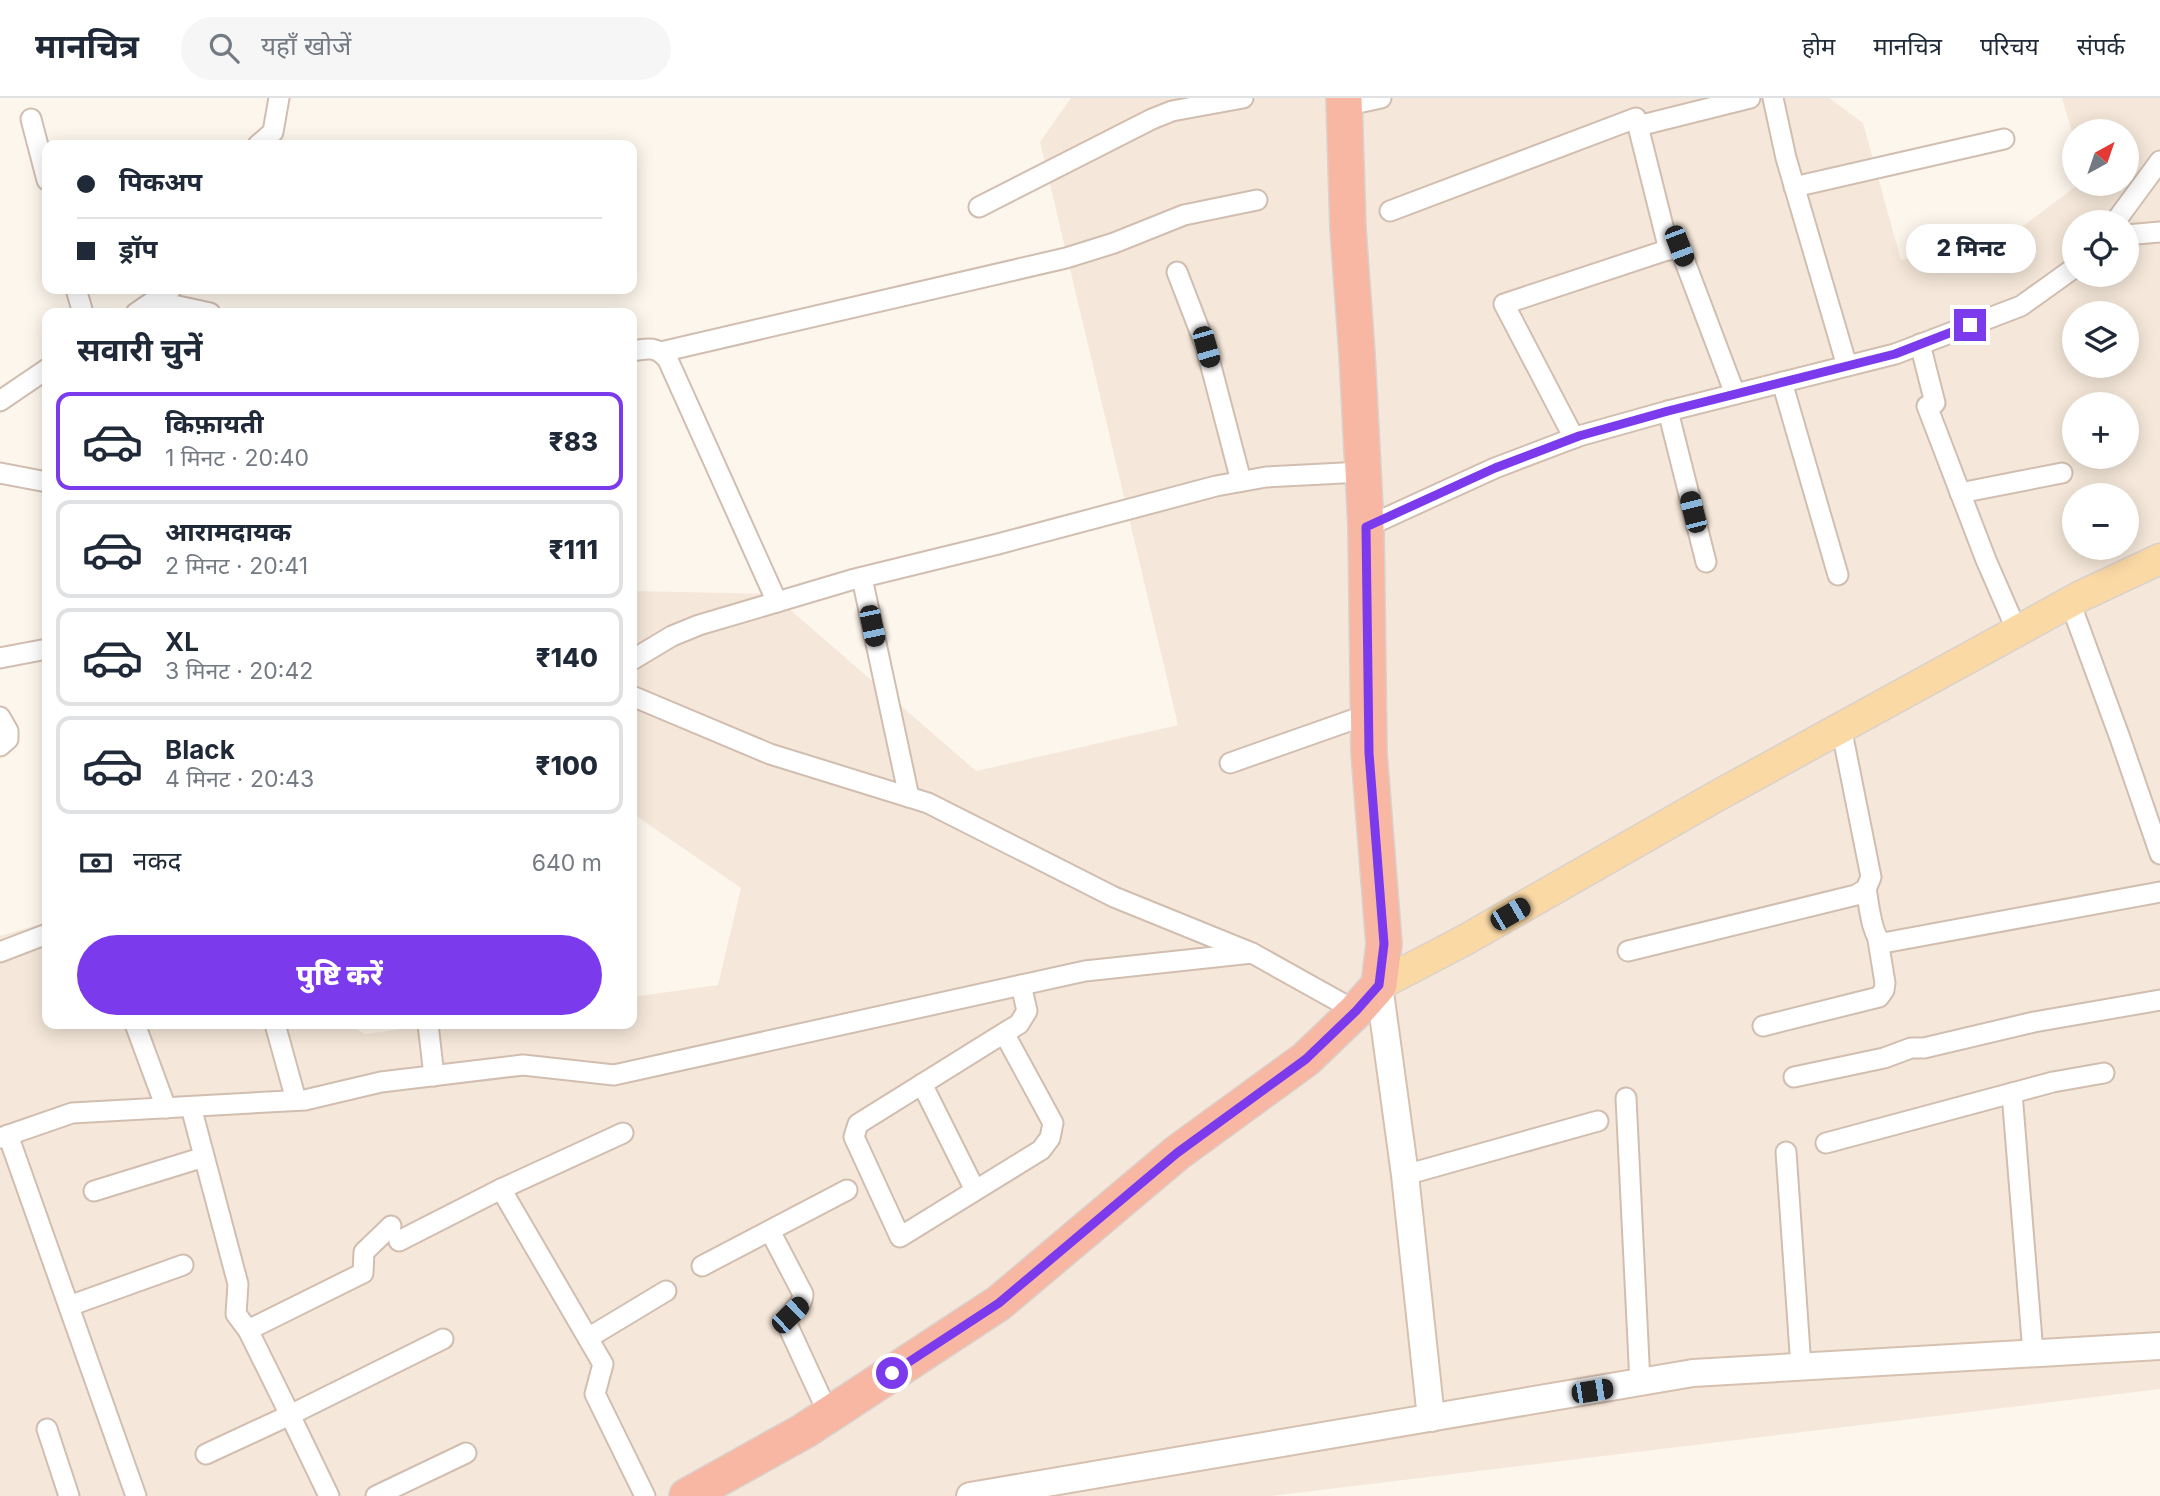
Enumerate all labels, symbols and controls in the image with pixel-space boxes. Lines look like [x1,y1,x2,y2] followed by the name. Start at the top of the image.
[181,17,671,80] search box
[35,26,139,66] text: मानचित्र
[205,29,243,67] icon: search
[261,30,351,61] text: यहाँ खोजें
[1802,32,1835,61] text: होम
[1873,32,1942,61] text: मानचित्र
[1980,32,2039,61] text: परिचय
[2077,32,2125,61] text: संपर्क
[2062,119,2138,196] north arrow
[2062,119,2139,560] map controls
[119,166,202,197] text: पिकअप
[2062,210,2139,287] button: locate
[1662,223,1697,269] car
[1905,224,2035,272] callout: 2 मिनट
[119,233,157,264] text: ड्रॉप
[1936,234,2006,262] text: 2 मिनट
[2062,301,2139,378] button: layers
[1954,309,1986,341] route end
[1191,324,1222,370] car
[77,330,202,369] text: सवारी चुनें
[2062,392,2139,469] button: +
[165,408,264,439] text: किफ़ायती
[81,410,144,473] icon: car
[548,426,598,457] text: ₹83
[165,444,309,472] text: 1 मिनट · 20:40
[2062,483,2139,560] button: −
[1678,489,1709,535] car
[165,516,291,547] text: आरामदायक
[81,518,144,581] icon: car
[548,534,598,565] text: ₹111
[165,552,308,580] text: 2 मिनट · 20:41
[858,603,887,649] car
[81,626,144,689] icon: car
[165,626,199,657] text: XL
[535,642,598,673] text: ₹140
[165,657,313,685] text: 3 मिनट · 20:42
[81,734,144,797] icon: car
[165,734,235,765] text: Black
[535,750,598,781] text: ₹100
[165,765,314,793] text: 4 मिनट · 20:43
[77,844,115,882] icon: cash
[133,845,181,876] text: नकद
[532,849,602,877] text: 640 m
[1487,894,1534,934] car
[77,935,602,1015] button: पुष्टि करें
[768,1293,813,1337] car
[876,1357,908,1389] route start
[1570,1377,1615,1405] car

